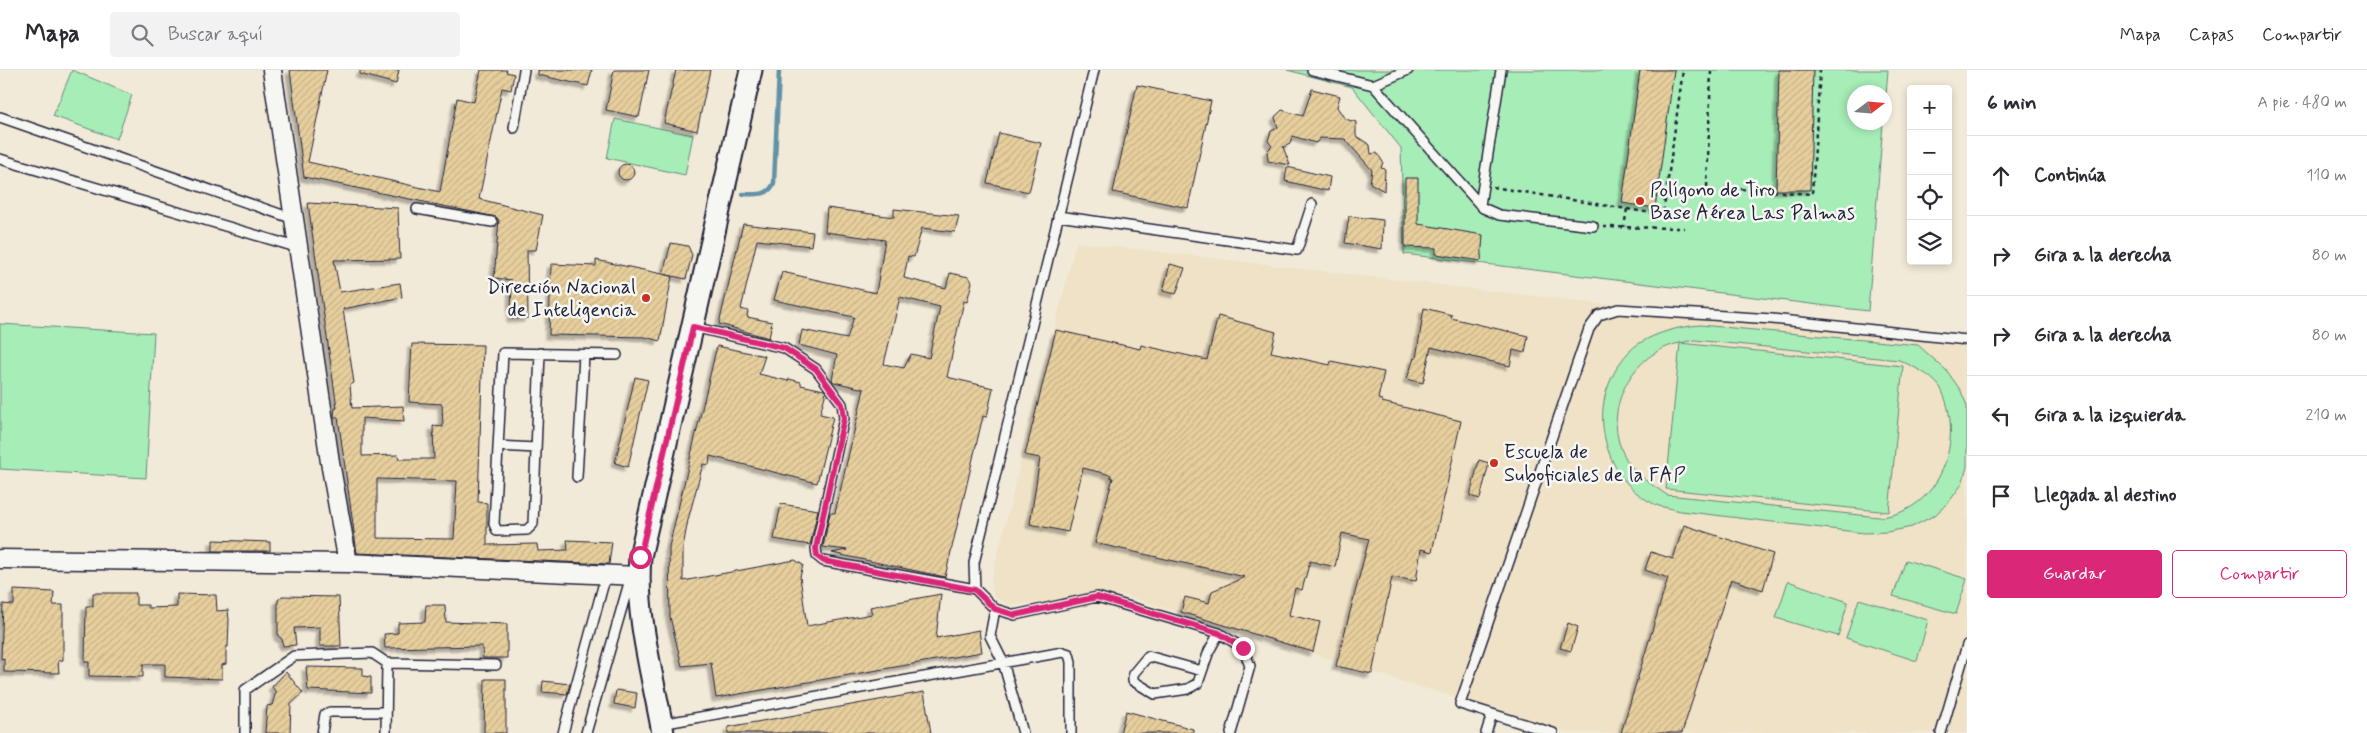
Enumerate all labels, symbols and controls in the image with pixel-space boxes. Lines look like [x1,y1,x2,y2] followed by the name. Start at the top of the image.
[110,12,460,57] search box
[25,19,80,50] text: Mapa
[128,21,156,49] icon: search
[168,22,263,47] text: Buscar aquí
[2120,23,2161,47] text: Mapa
[2189,23,2234,47] text: Capas
[2262,23,2342,47] text: Compartir
[1847,85,1892,130] north arrow
[1907,85,1952,265] map controls
[1907,85,1952,130] button: +
[1987,89,2037,117] text: 6 min
[2257,92,2347,113] text: A pie · 480 m
[1907,130,1952,175] button: −
[1987,162,2015,190] icon: ahead
[2034,163,2106,188] text: Continúa
[2306,165,2347,186] text: 110 m
[1907,175,1952,220] button: locate
[1650,177,1855,227] place label: Polígono de Tiro Base Aérea Las Palmas
[1634,195,1646,207] marker: Polígono de Tiro Base Aérea Las Palmas
[1907,220,1952,265] button: layers
[1987,242,2015,270] icon: right
[2034,243,2172,268] text: Gira a la derecha
[2312,245,2347,266] text: 80 m
[487,274,637,324] place label: Dirección Nacional de Inteligencia
[640,292,652,304] marker: Dirección Nacional de Inteligencia
[1987,322,2015,350] icon: right
[2034,323,2172,348] text: Gira a la derecha
[2312,325,2347,346] text: 80 m
[1987,402,2015,430] icon: left
[2034,403,2185,428] text: Gira a la izquierda
[2306,405,2347,426] text: 210 m
[1504,439,1685,489] place label: Escuela de Suboficiales de la FAP
[1488,457,1500,469] marker: Escuela de Suboficiales de la FAP
[1987,482,2015,510] icon: arrive
[2034,483,2176,508] text: Llegada al destino
[629,546,652,569] route start
[1987,550,2162,598] button: Guardar
[2172,550,2347,598] button: Compartir
[1232,637,1255,660] route end

